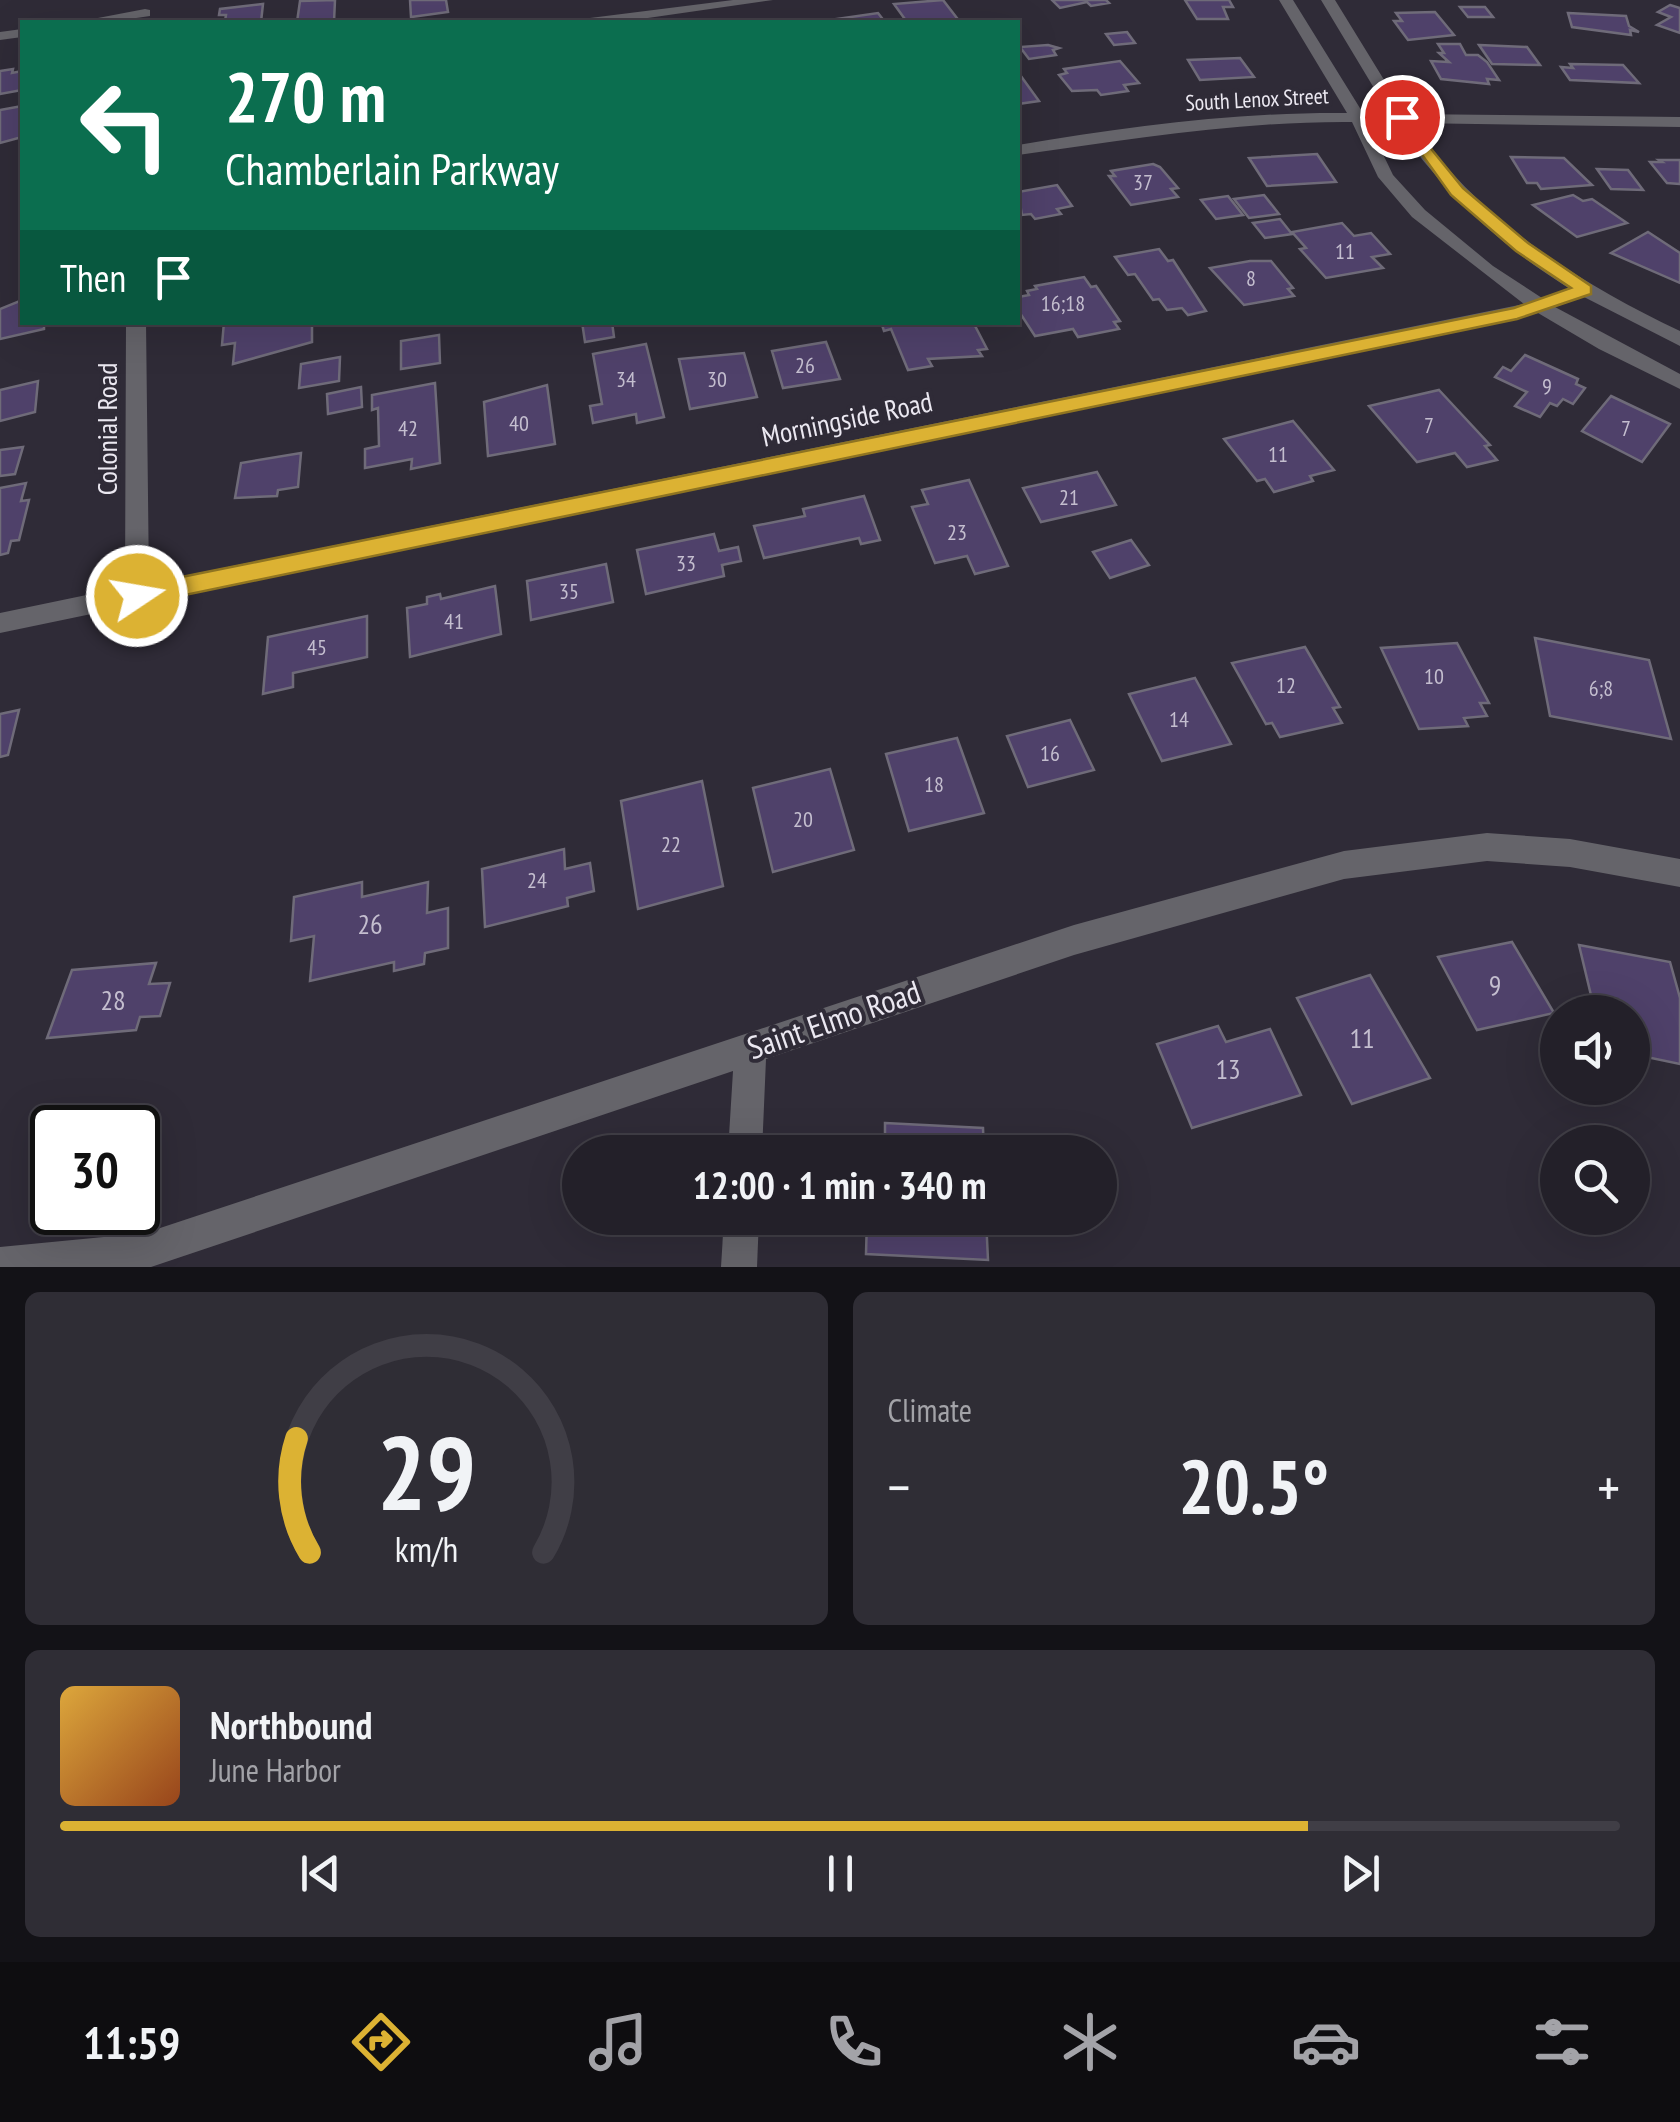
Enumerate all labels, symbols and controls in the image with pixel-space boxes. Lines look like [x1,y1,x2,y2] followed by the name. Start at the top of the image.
[225,51,386,141] text: 270 m
[60,60,190,190] icon: left
[1360,75,1445,160] pin
[1185,81,1329,117] street label: South Lenox Street
[1375,90,1430,145] icon: arrive
[225,139,559,197] text: Chamberlain Parkway
[1133,168,1153,196] house number: 37
[1335,237,1355,265] house number: 11
[146,250,201,305] icon: arrive
[60,253,126,302] text: Then
[1246,264,1256,292] house number: 8
[1041,289,1085,317] house number: 16;18
[795,351,815,379] house number: 26
[88,363,125,495] street label: Colonial Road
[616,365,636,393] house number: 34
[707,365,727,393] house number: 30
[1542,372,1552,400] house number: 9
[758,382,935,455] street label: Morningside Road
[509,409,529,437] house number: 40
[1424,411,1434,439] house number: 7
[398,414,418,442] house number: 42
[1621,414,1631,442] house number: 7
[1268,440,1288,468] house number: 11
[1059,483,1079,511] house number: 21
[947,518,967,546] house number: 23
[85,544,189,648] position arrow
[676,549,696,577] house number: 33
[559,577,579,605] house number: 35
[444,607,464,635] house number: 41
[307,633,327,661] house number: 45
[1424,662,1444,690] house number: 10
[1276,671,1296,699] house number: 12
[1589,674,1613,702] house number: 6;8
[1169,705,1189,733] house number: 14
[1040,739,1060,767] house number: 16
[924,770,944,798] house number: 18
[793,805,813,833] house number: 20
[661,830,681,858] house number: 22
[527,866,547,894] house number: 24
[357,905,383,942] house number: 26
[1489,966,1501,1003] house number: 9
[742,970,926,1068] street label: Saint Elmo Road
[100,981,126,1018] house number: 28
[1540,995,1650,1235] map controls
[1540,995,1650,1105] button: sound
[1349,1019,1375,1056] house number: 11
[1215,1050,1241,1087] house number: 13
[30,1105,160,1235] speed limit sign: 30
[1540,1125,1650,1235] button: search
[693,1160,986,1209] text: 12:00 · 1 min · 340 m
[888,1389,972,1431] text: Climate
[377,1404,476,1539] text: 29
[1178,1438,1329,1535] text: 20.5°
[888,1451,910,1522] text: −
[1597,1451,1620,1522] text: +
[395,1526,458,1572] text: km/h
[210,1700,372,1749] text: Northbound
[210,1749,341,1791] text: June Harbor
[293,1846,348,1901] icon: previous
[813,1846,868,1901] icon: pause
[1333,1846,1388,1901] icon: next
[346,2007,416,2077] icon: directions
[583,2007,653,2077] icon: music
[819,2007,889,2077] icon: phone
[1055,2007,1125,2077] icon: climate
[1291,2007,1361,2077] icon: car
[1527,2007,1597,2077] icon: filters
[83,2013,180,2071] text: 11:59

